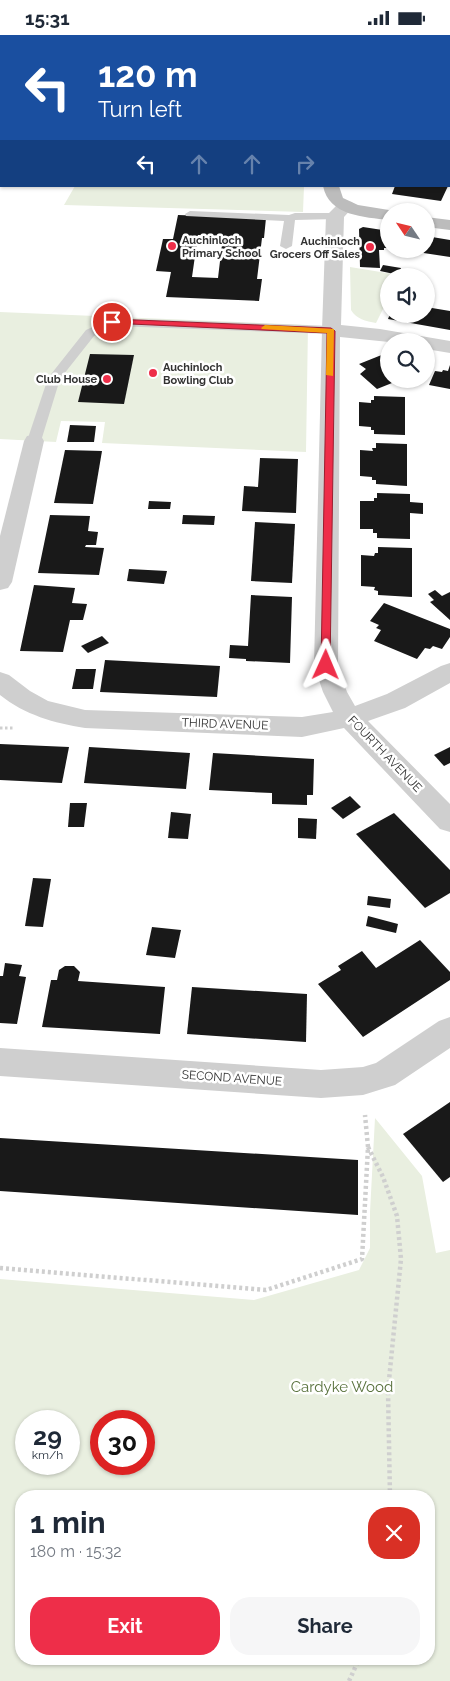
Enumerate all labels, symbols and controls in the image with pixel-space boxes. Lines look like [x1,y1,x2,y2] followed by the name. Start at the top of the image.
[25,7,70,29] text: 15:31
[98,54,198,95] text: 120 m
[15,55,80,120] icon: left
[98,96,182,122] text: Turn left
[132,150,160,178] icon: left
[185,150,213,178] icon: ahead
[238,150,266,178] icon: ahead
[291,150,319,178] icon: right
[380,203,435,257] north arrow
[380,203,435,388] map controls
[182,234,262,260] place label: Auchinloch Primary School
[270,235,361,261] place label: Auchinloch Grocers Off Sales
[166,240,178,252] marker: Auchinloch Primary School
[364,241,376,253] marker: Auchinloch Grocers Off Sales
[380,268,435,323] button: sound
[91,301,133,343] pin
[98,308,126,336] icon: arrive
[380,333,435,388] button: search
[163,361,234,387] place label: Auchinloch Bowling Club
[147,367,159,379] marker: Auchinloch Bowling Club
[36,373,97,386] place label: Club House
[101,373,113,385] marker: Club House
[299,638,351,690] position arrow
[345,713,425,795] street label: FOURTH AVENUE
[181,715,269,733] street label: THIRD AVENUE
[181,1068,283,1088] street label: SECOND AVENUE
[291,1378,393,1396] park label: Cardyke Wood
[90,1410,155,1475] speed limit sign: 30
[33,1421,62,1451] text: 29
[32,1448,63,1462] text: km/h
[30,1505,106,1540] text: 1 min
[368,1507,420,1559] button: close
[30,1542,122,1561] text: 180 m · 15:32
[30,1597,220,1655] button: Exit
[230,1597,420,1655] button: Share

